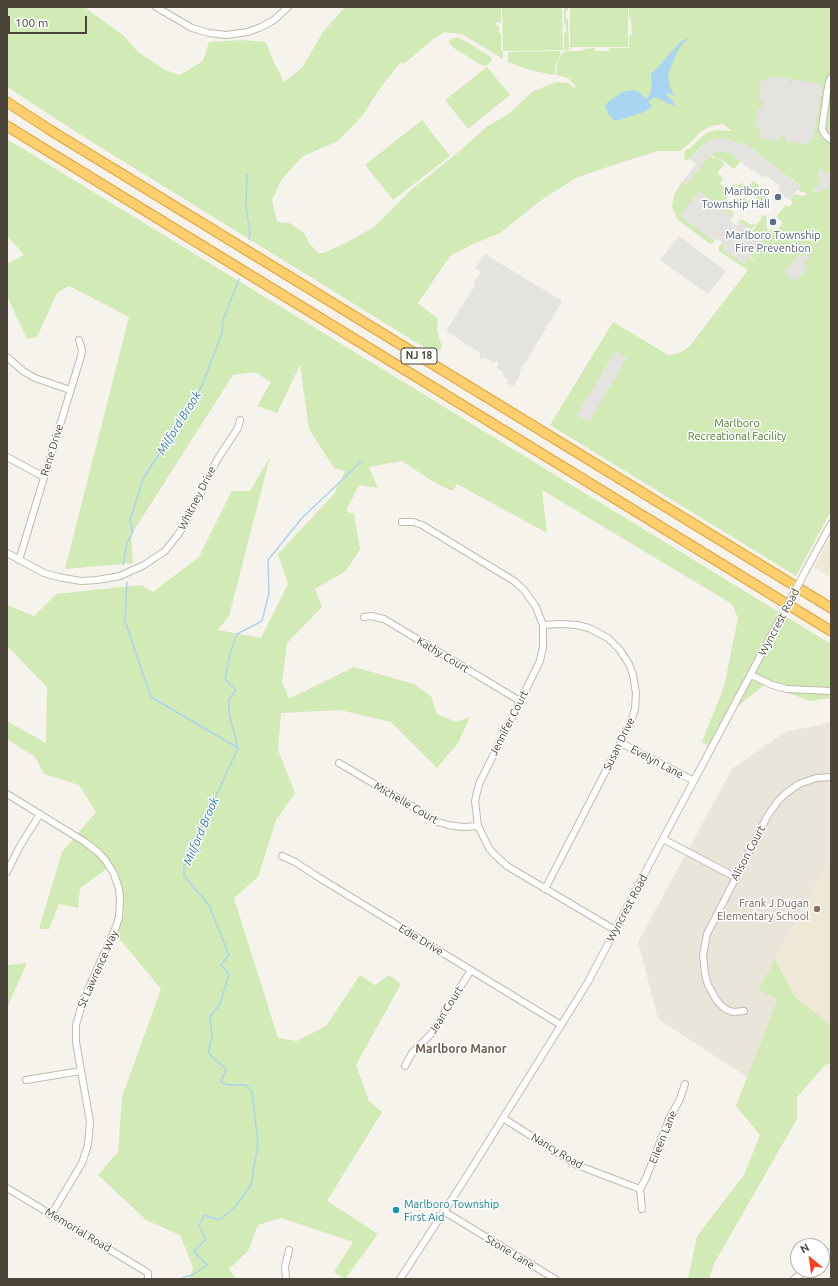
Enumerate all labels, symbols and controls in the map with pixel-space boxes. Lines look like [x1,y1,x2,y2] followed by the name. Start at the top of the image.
[10,8,89,34] scale bar
[15,16,48,29] text: 100 m
[701,184,770,210] place label: Marlboro Township Hall
[773,192,783,202] marker: Marlboro Township Hall
[768,217,778,227] marker: Marlboro Township Fire Prevention
[725,228,821,254] place label: Marlboro Township Fire Prevention
[401,348,437,364] road number: NJ 18
[154,388,204,458] water label: Milford Brook
[688,416,786,442] park label: Marlboro Recreational Facility
[38,422,66,478] street label: Rene Drive
[175,464,219,532] street label: Whitney Drive
[756,586,802,658] street label: Wyncrest Road
[414,634,472,676] street label: Kathy Court
[487,688,531,758] street label: Jennifer Court
[601,715,637,773] street label: Susan Drive
[628,743,686,781] street label: Evelyn Lane
[372,779,440,827] street label: Michelle Court
[180,795,222,867] water label: Milford Brook
[728,823,768,883] street label: Alison Court
[604,872,650,944] street label: Wyncrest Road
[717,896,809,922] place label: Frank J Dugan Elementary School
[812,904,822,914] marker: Frank J Dugan Elementary School
[396,922,446,958] street label: Edie Drive
[75,928,121,1010] street label: St Lawrence Way
[426,984,466,1036] street label: Jean Court
[415,1042,507,1056] district label: Marlboro Manor
[646,1108,680,1166] street label: Eileen Lane
[529,1130,585,1172] street label: Nancy Road
[404,1197,499,1223] place label: Marlboro Township First Aid
[43,1205,113,1255] street label: Memorial Road
[391,1205,401,1215] marker: Marlboro Township First Aid
[483,1232,537,1272] street label: Stone Lane
[790,1238,830,1278] north arrow
[798,1241,811,1256] text: N

